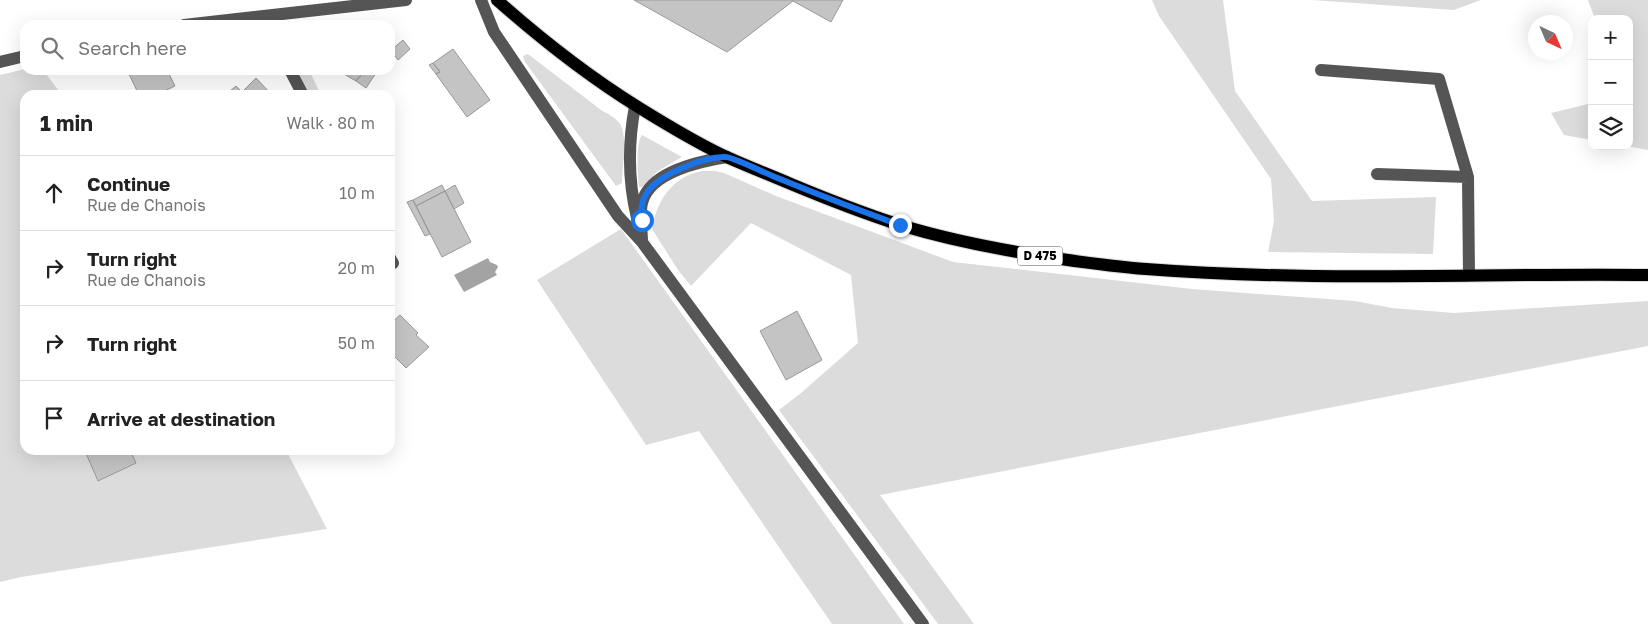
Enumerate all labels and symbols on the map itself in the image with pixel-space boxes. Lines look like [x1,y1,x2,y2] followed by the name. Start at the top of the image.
[1528,15,1573,60] north arrow
[631,209,654,232] route start
[889,214,912,237] route end
[1018,247,1062,266] road number: D 475

